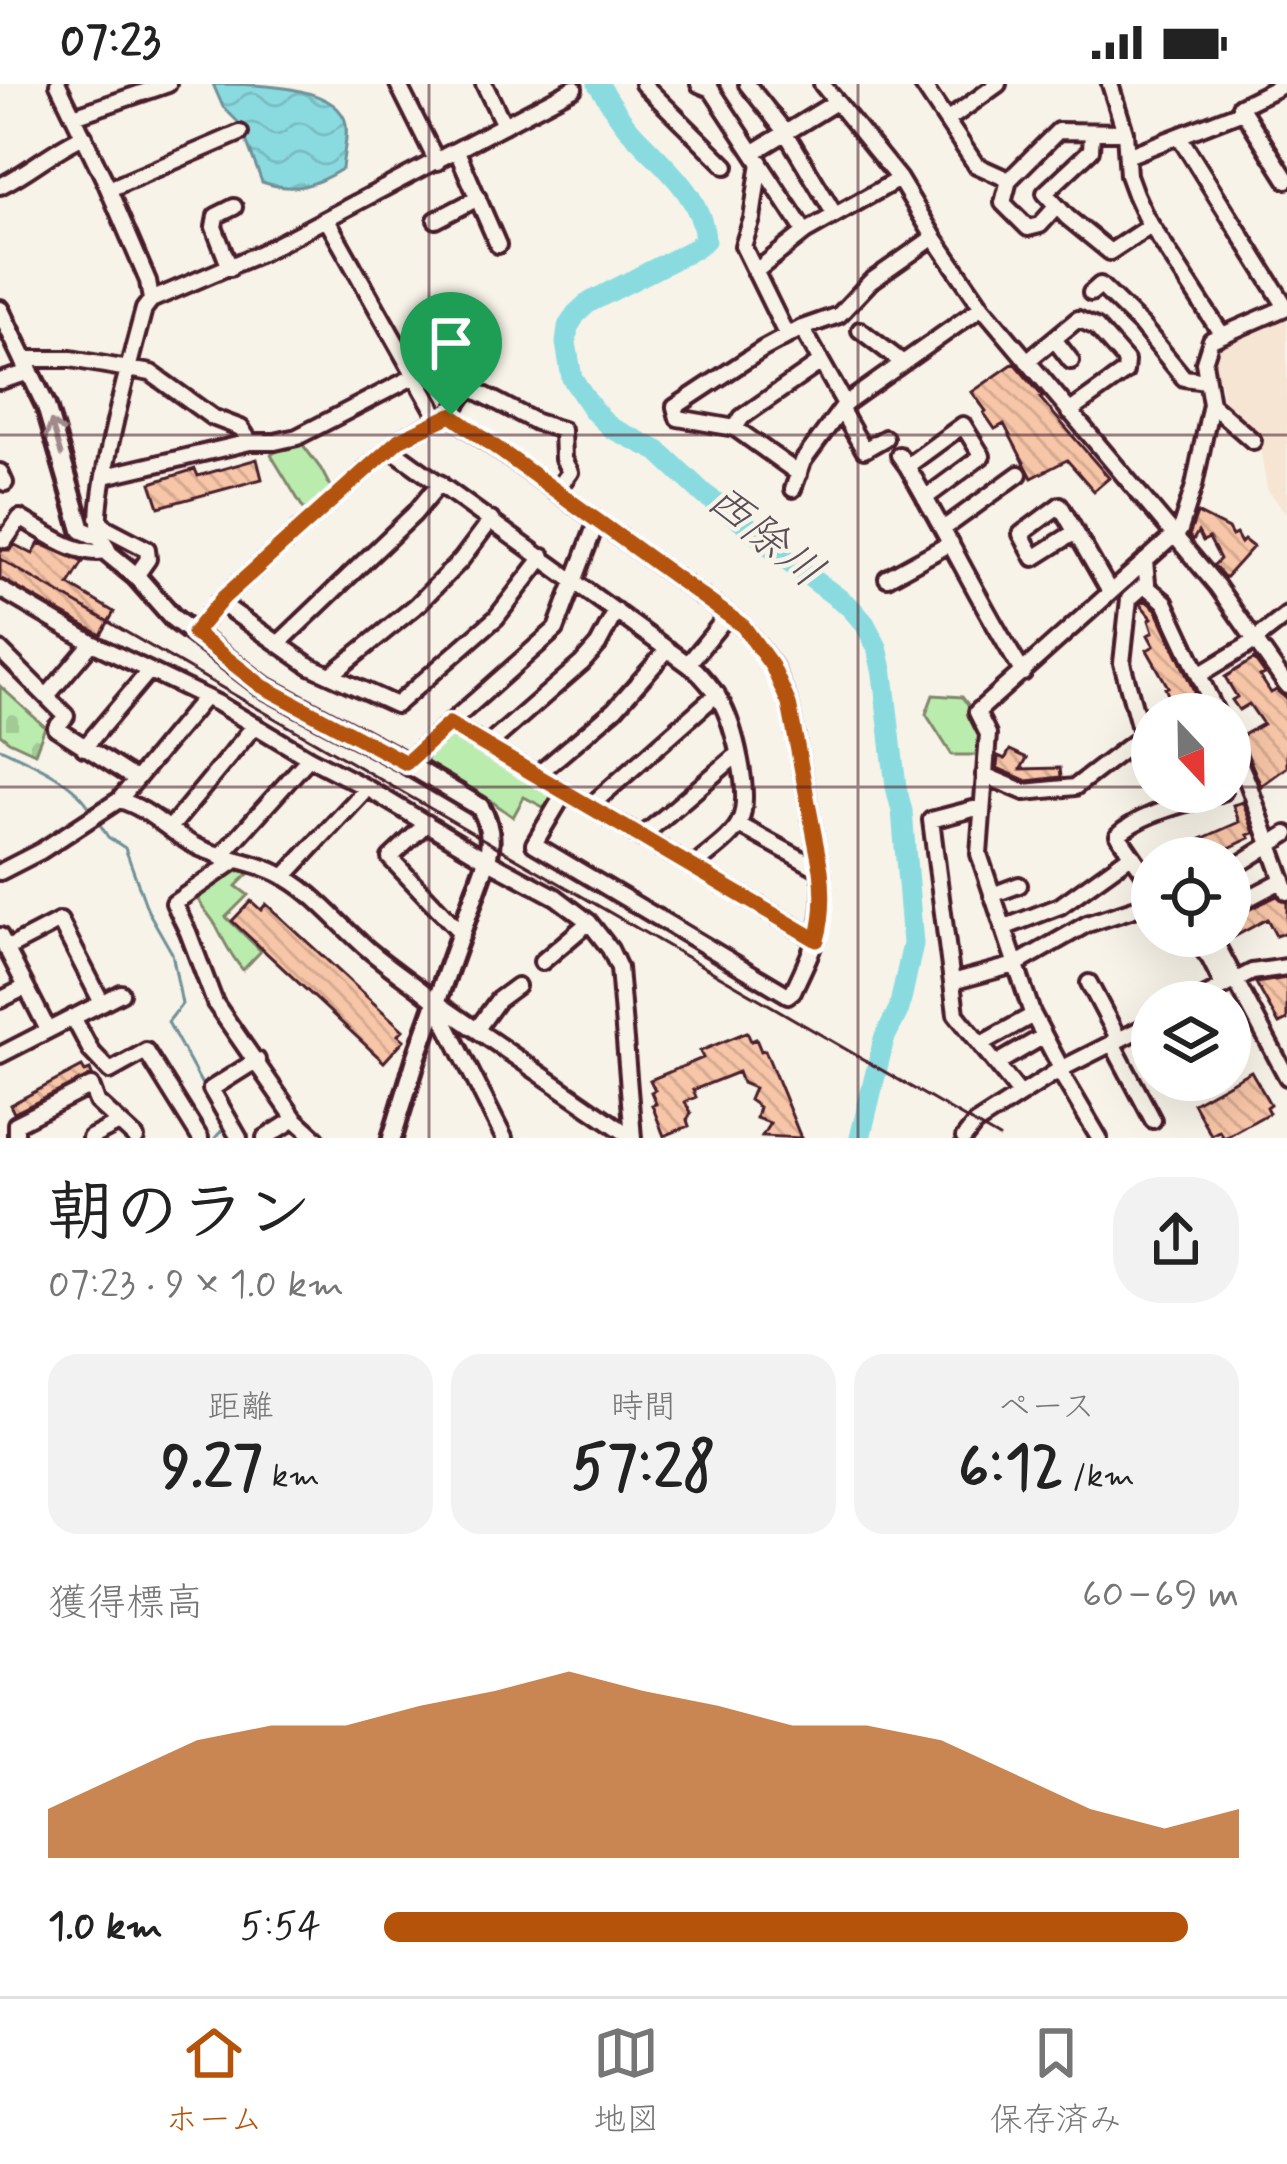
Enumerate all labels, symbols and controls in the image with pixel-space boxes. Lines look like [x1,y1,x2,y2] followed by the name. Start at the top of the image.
[60,13,161,72] text: 07:23
[400,292,502,415] pin
[418,310,484,376] icon: arrive
[44,420,66,458] one-way arrow
[693,472,835,602] water label: 西除川
[1131,693,1251,813] north arrow
[1131,693,1251,1101] map controls
[1131,837,1251,957] button: locate
[1131,981,1251,1101] button: layers
[48,1172,312,1258] text: 朝のラン
[1113,1177,1239,1303] button: share
[48,1260,344,1311] text: 07:23 · 9 × 1.0 km
[208,1386,274,1430] text: 距離
[611,1386,677,1430] text: 時間
[998,1386,1095,1430] text: ペース
[161,1430,263,1509] text: 9.27
[571,1430,716,1509] text: 57:28
[958,1430,1063,1509] text: 6:12
[263,1455,320,1499] text: km
[1063,1455,1135,1499] text: /km
[1082,1570,1239,1621] text: 60–69 m
[48,1579,204,1630] text: 獲得標高
[48,1902,163,1953] text: 1.0 km
[240,1902,321,1953] text: 5:54
[165,2020,263,2143] tab: ホーム
[593,2020,659,2143] tab: 地図
[990,2020,1122,2143] tab: 保存済み

